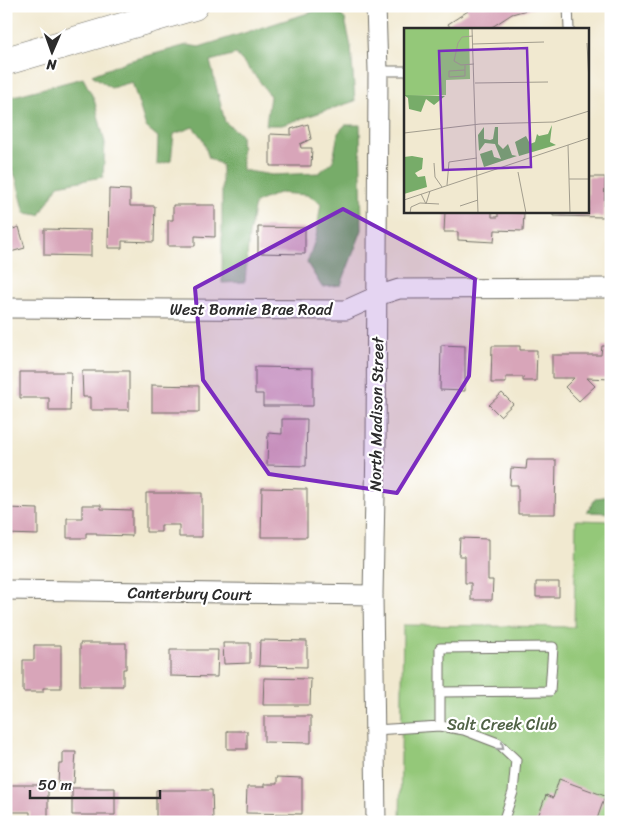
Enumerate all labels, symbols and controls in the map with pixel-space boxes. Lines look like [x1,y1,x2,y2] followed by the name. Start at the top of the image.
[28,28,78,78] north arrow
[404,28,590,212] inset map
[46,52,58,77] text: N
[170,295,334,324] street label: West Bonnie Brae Road
[361,336,392,491] street label: North Madison Street
[127,578,253,609] street label: Canterbury Court
[447,710,558,739] park label: Salt Creek Club
[496,742,505,751] one-way arrow
[30,768,160,800] scale bar
[38,772,73,798] text: 50 m

